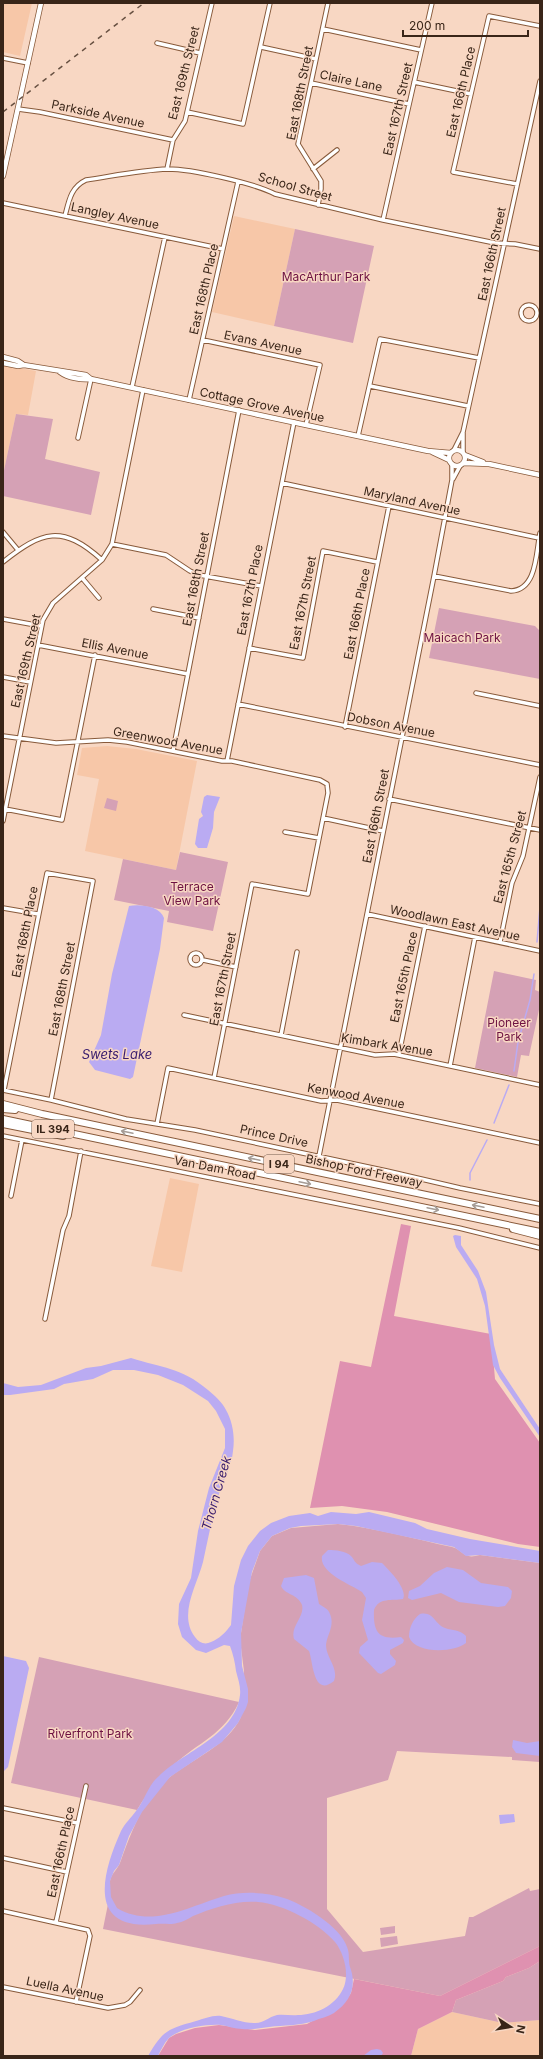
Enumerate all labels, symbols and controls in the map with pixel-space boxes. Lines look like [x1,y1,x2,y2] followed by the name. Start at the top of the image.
[403,12,528,38] scale bar
[409,18,445,33] text: 200 m
[165,25,202,121] street label: East 169th Street
[283,44,316,141] street label: East 168th Street
[443,45,478,139] street label: East 166th Place
[380,61,416,157] street label: East 167th Street
[318,67,384,94] street label: Claire Lane
[50,96,146,131] street label: Parkside Avenue
[256,169,334,204] street label: School Street
[70,199,161,232] street label: Langley Avenue
[474,206,509,302] street label: East 166th Street
[186,242,221,336] street label: East 168th Place
[282,269,371,284] park label: MacArthur Park
[223,327,304,358] street label: Evans Avenue
[198,384,326,425] street label: Cottage Grove Avenue
[362,483,462,518] street label: Maryland Avenue
[179,530,212,627] street label: East 168th Street
[233,543,266,637] street label: East 167th Place
[286,555,319,651] street label: East 167th Street
[340,567,373,661] street label: East 166th Place
[7,612,44,709] street label: East 169th Street
[423,630,501,645] park label: Maicach Park
[80,635,150,662] street label: Ellis Avenue
[346,709,436,740] street label: Dobson Avenue
[112,723,224,758] street label: Greenwood Avenue
[359,767,392,864] street label: East 166th Street
[490,809,529,905] street label: East 165th Street
[164,879,221,908] park label: Terrace View Park
[8,885,41,979] street label: East 168th Place
[389,901,522,944] street label: Woodlawn East Avenue
[387,930,420,1024] street label: East 165th Place
[206,931,239,1027] street label: East 167th Street
[45,940,78,1037] street label: East 168th Street
[487,1015,531,1044] park label: Pioneer Park
[340,1030,434,1059] street label: Kimbark Avenue
[82,1046,152,1062] water label: Swets Lake
[306,1080,406,1111] street label: Kenwood Avenue
[32,1120,74,1138] road number: IL 394
[239,1121,310,1150] street label: Prince Drive
[121,1128,134,1136] one-way arrow
[304,1151,424,1190] street label: Bishop Ford Freeway
[173,1152,257,1183] street label: Van Dam Road
[248,1155,261,1163] one-way arrow
[264,1155,294,1173] road number: I 94
[298,1179,311,1187] one-way arrow
[471,1202,484,1210] one-way arrow
[426,1206,439,1214] one-way arrow
[198,1453,234,1532] water label: Thorn Creek
[48,1726,133,1741] park label: Riverfront Park
[44,1805,78,1899] street label: East 166th Place
[25,1973,105,2004] street label: Luella Avenue
[491,2007,531,2047] north arrow
[513,2024,529,2035] text: N

